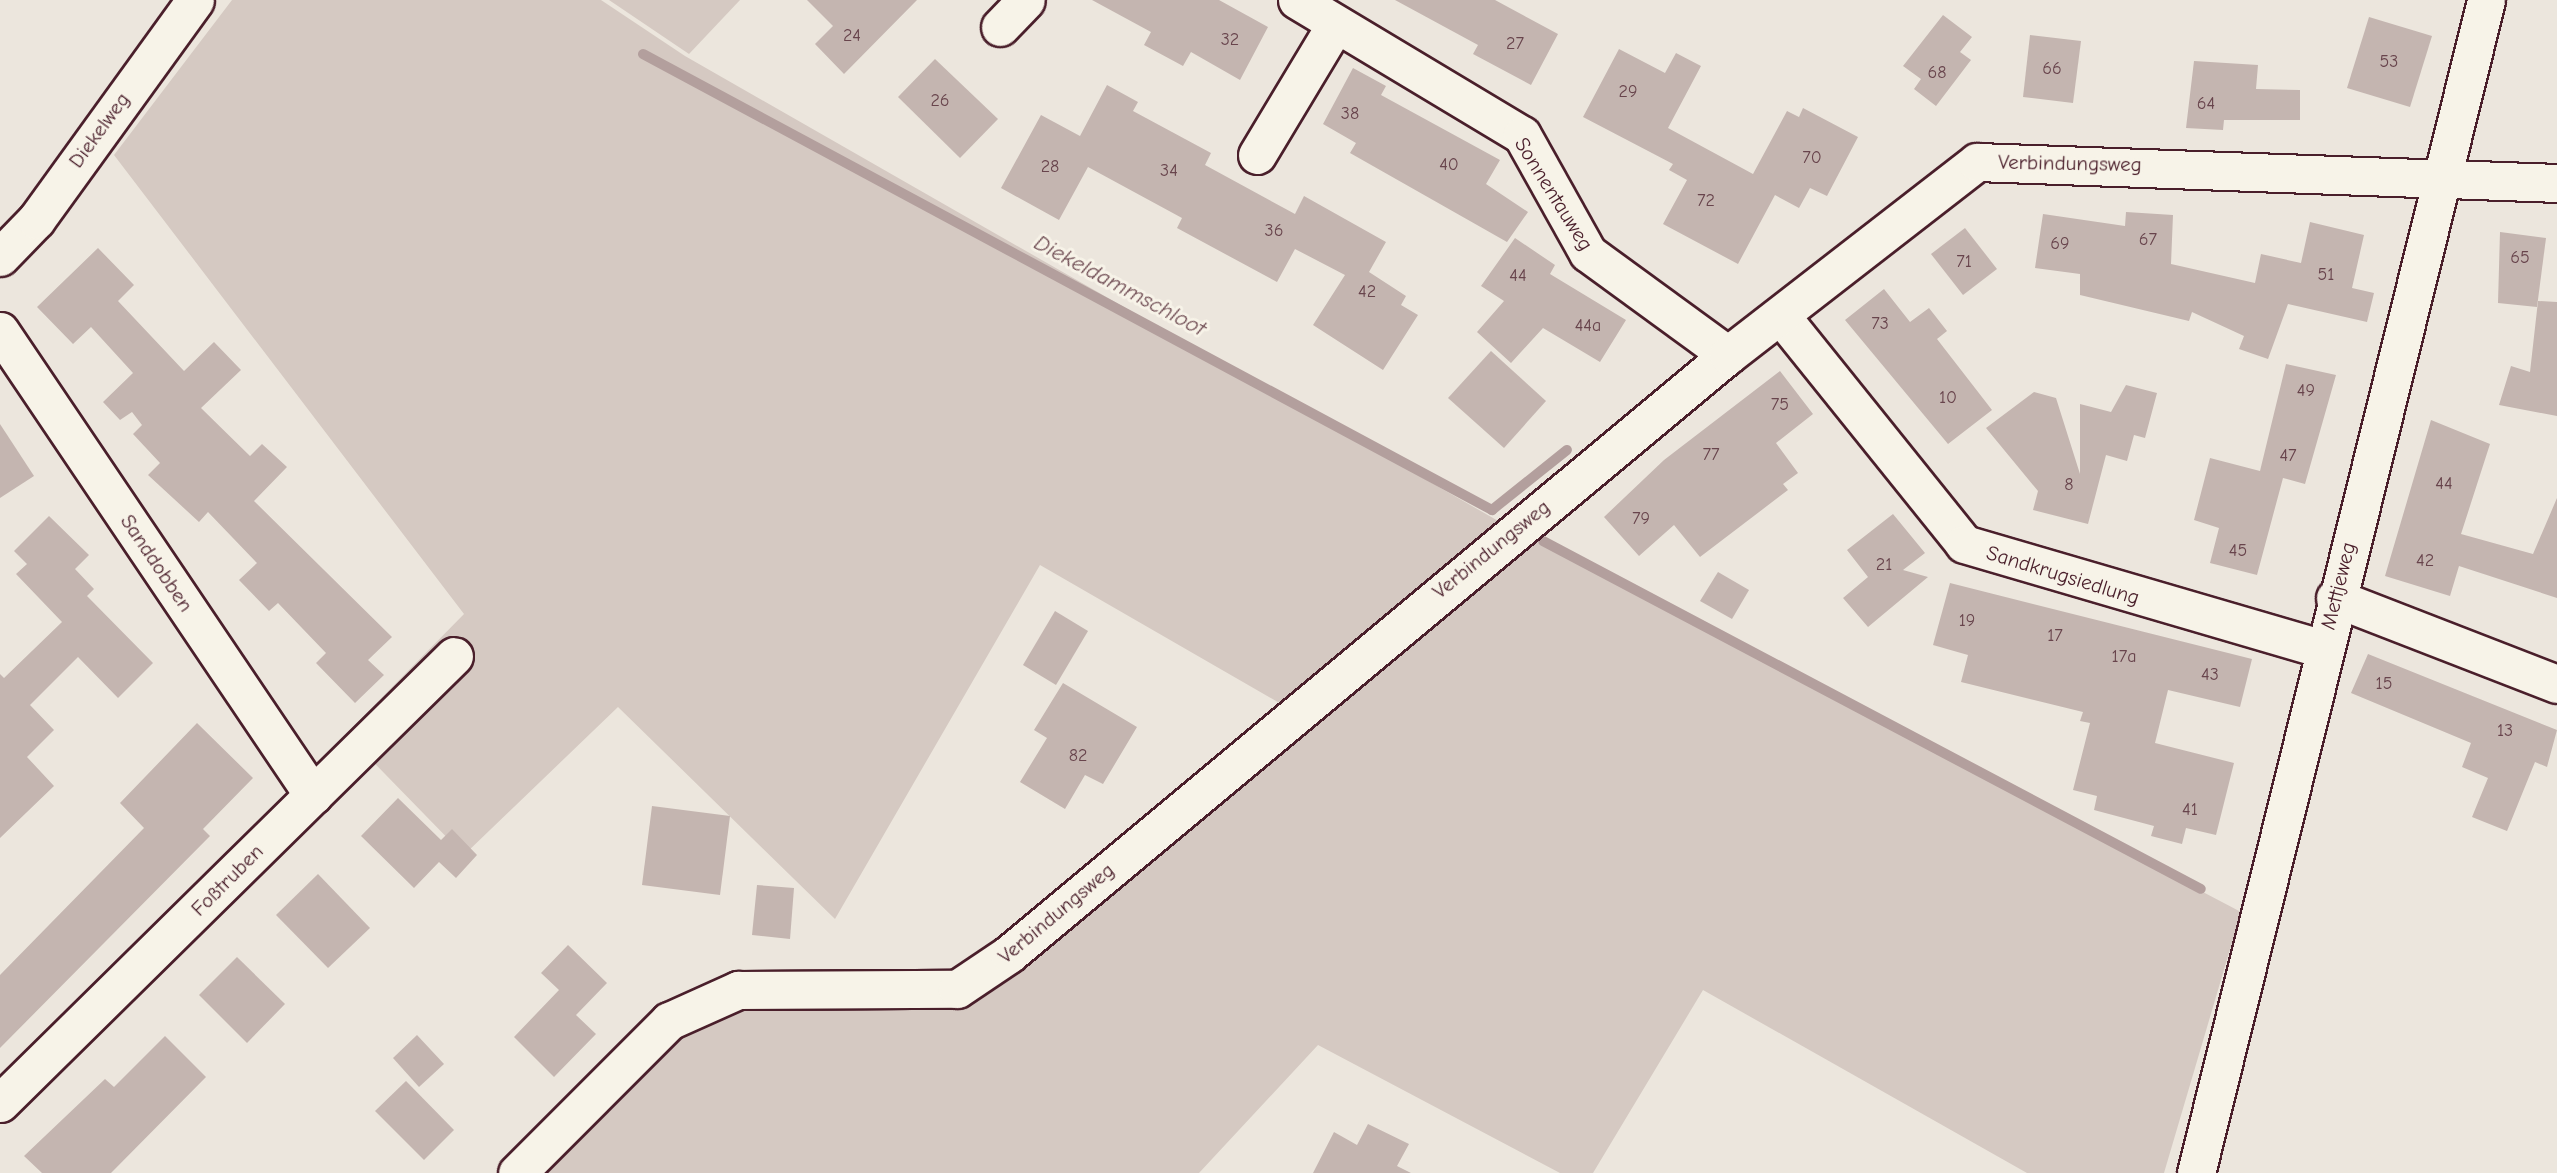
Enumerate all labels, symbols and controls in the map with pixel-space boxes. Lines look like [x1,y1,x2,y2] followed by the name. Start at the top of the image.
[843,25,861,47] house number: 24
[1221,29,1239,51] house number: 32
[1506,33,1524,55] house number: 27
[2380,51,2398,73] house number: 53
[2042,58,2062,80] house number: 66
[1927,62,1947,84] house number: 68
[1619,81,1637,103] house number: 29
[63,87,135,173] street label: Diekelweg
[930,90,950,112] house number: 26
[2197,93,2215,115] house number: 64
[1341,103,1359,125] house number: 38
[1509,133,1599,255] street label: Sonnentauweg
[1802,147,1822,169] house number: 70
[1998,149,2142,177] street label: Verbindungsweg
[1439,154,1459,176] house number: 40
[1041,156,1059,178] house number: 28
[1160,160,1178,182] house number: 34
[1697,190,1715,212] house number: 72
[1265,220,1283,242] house number: 36
[1029,229,1211,343] water label: Diekeldammschloot
[2139,229,2157,251] house number: 67
[2050,233,2070,255] house number: 69
[2510,247,2530,269] house number: 65
[1956,251,1972,273] house number: 71
[2318,264,2334,286] house number: 51
[1509,265,1527,287] house number: 44
[1358,281,1376,303] house number: 42
[1871,313,1889,335] house number: 73
[1575,315,1601,337] house number: 44a
[2297,380,2315,402] house number: 49
[1939,387,1957,409] house number: 10
[1771,394,1789,416] house number: 75
[1702,444,1720,466] house number: 77
[2279,445,2297,467] house number: 47
[2435,473,2453,495] house number: 44
[2064,474,2074,496] house number: 8
[1427,494,1555,604] street label: Verbindungsweg
[1632,508,1650,530] house number: 79
[115,510,199,616] street label: Sanddobben
[1983,540,2143,610] street label: Sandkrugsiedlung
[2229,540,2247,562] house number: 45
[2315,540,2361,632] street label: Mettjeweg
[2416,550,2434,572] house number: 42
[1876,554,1892,576] house number: 21
[1959,610,1975,632] house number: 19
[2047,625,2063,647] house number: 17
[2112,646,2136,668] house number: 17a
[2201,664,2219,686] house number: 43
[2376,673,2392,695] house number: 15
[2497,720,2513,742] house number: 13
[1069,745,1087,767] house number: 82
[2182,799,2198,821] house number: 41
[186,839,268,921] street label: Foßtruben
[993,857,1119,969] street label: Verbindungsweg

